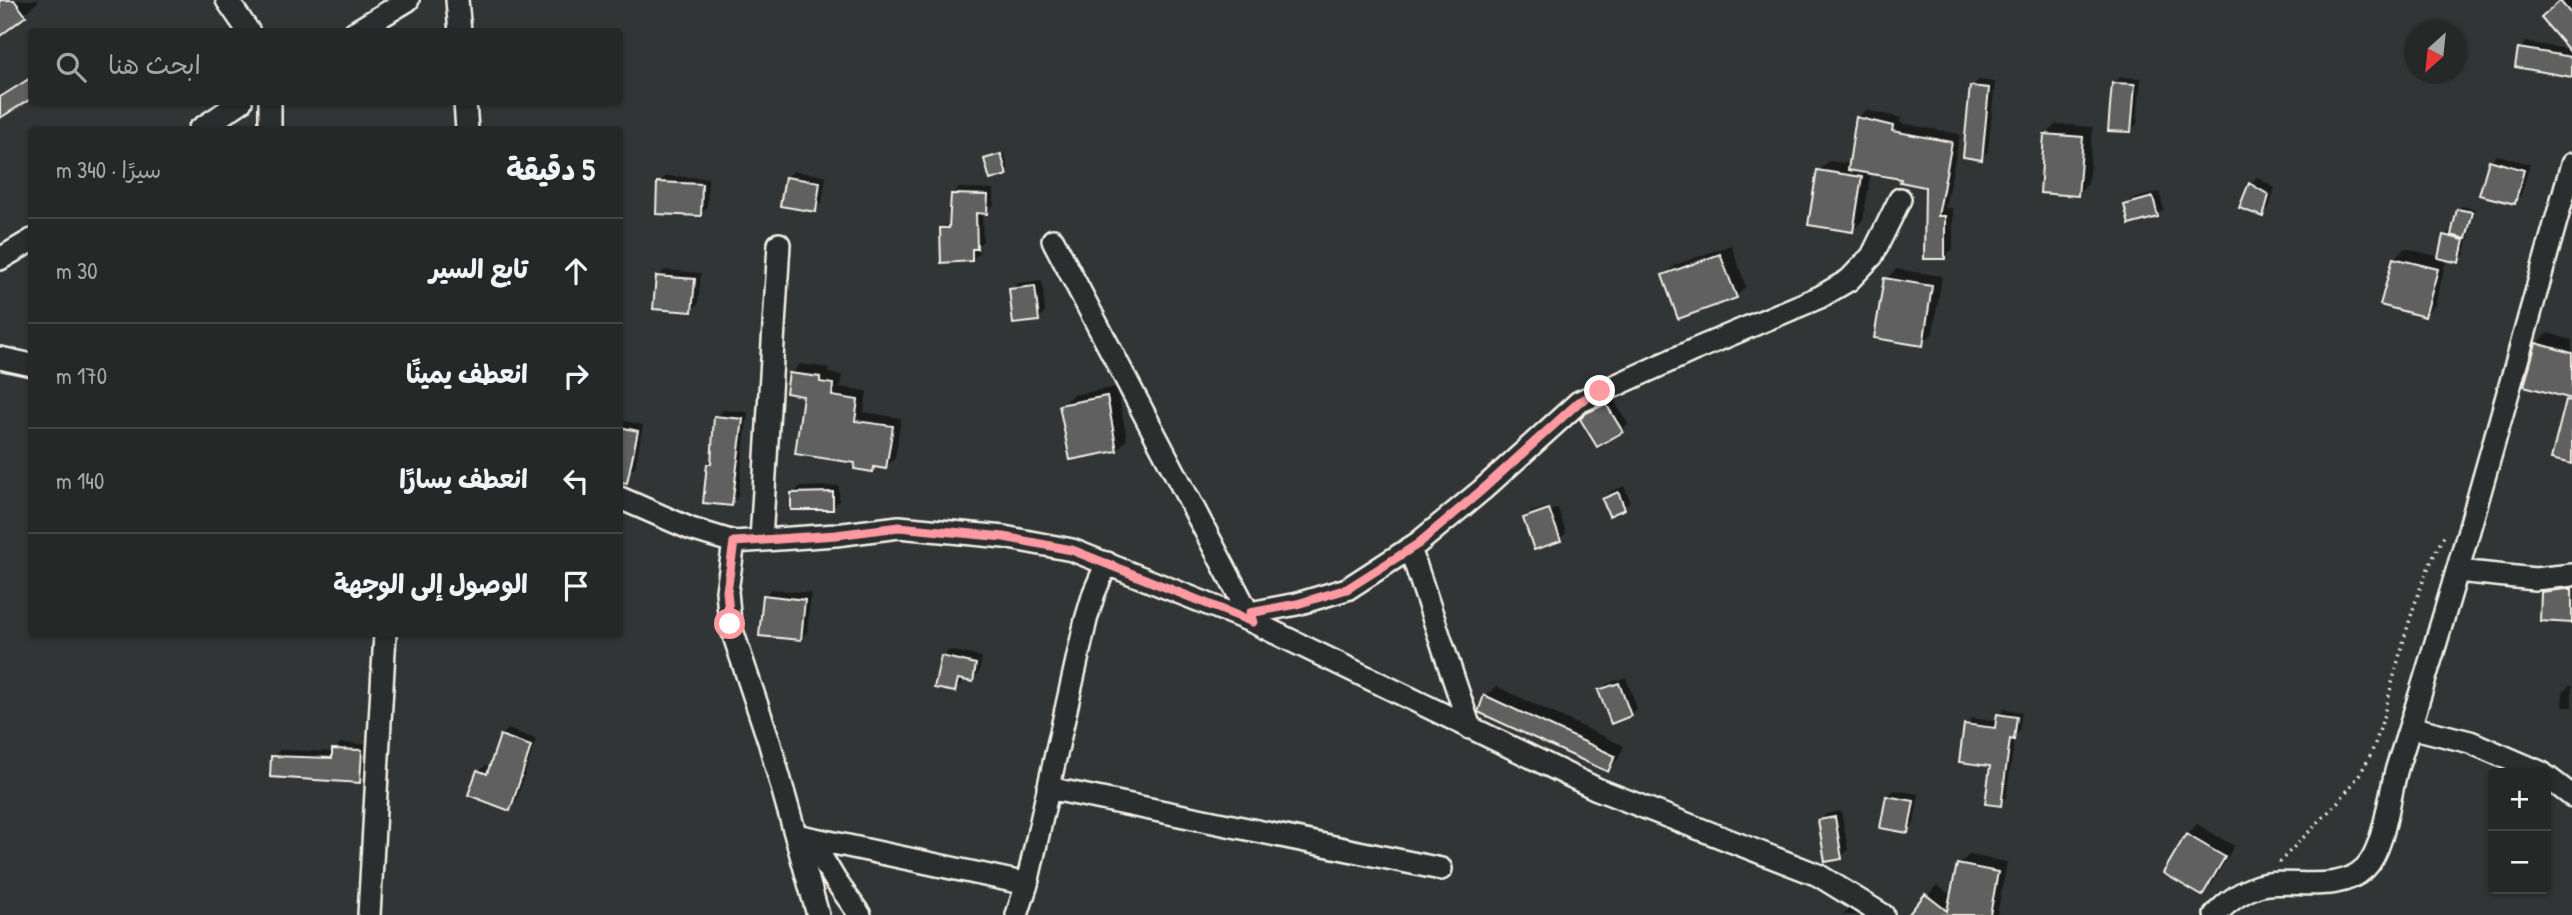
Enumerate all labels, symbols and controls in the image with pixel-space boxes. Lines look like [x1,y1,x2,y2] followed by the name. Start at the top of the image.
[2404,21,2467,84] north arrow
[28,28,623,105] search box
[108,47,201,82] text: ابحث هنا
[52,48,90,86] icon: search
[506,149,595,189] text: 5 دقيقة
[56,154,161,185] text: سيرًا · 340 m
[429,251,528,286] text: تابع السير
[557,252,595,290] icon: ahead
[56,255,98,286] text: 30 m
[406,356,528,391] text: انعطف يمينًا
[557,357,595,395] icon: right
[56,360,107,391] text: 170 m
[1584,375,1615,406] route end
[399,461,528,496] text: انعطف يسارًا
[557,462,595,500] icon: left
[56,465,104,496] text: 140 m
[333,566,528,601] text: الوصول إلى الوجهة
[557,567,595,605] icon: arrive
[714,608,745,639] route start
[2488,768,2551,894] map controls
[2488,768,2551,831] button: +
[2488,831,2551,894] button: −

